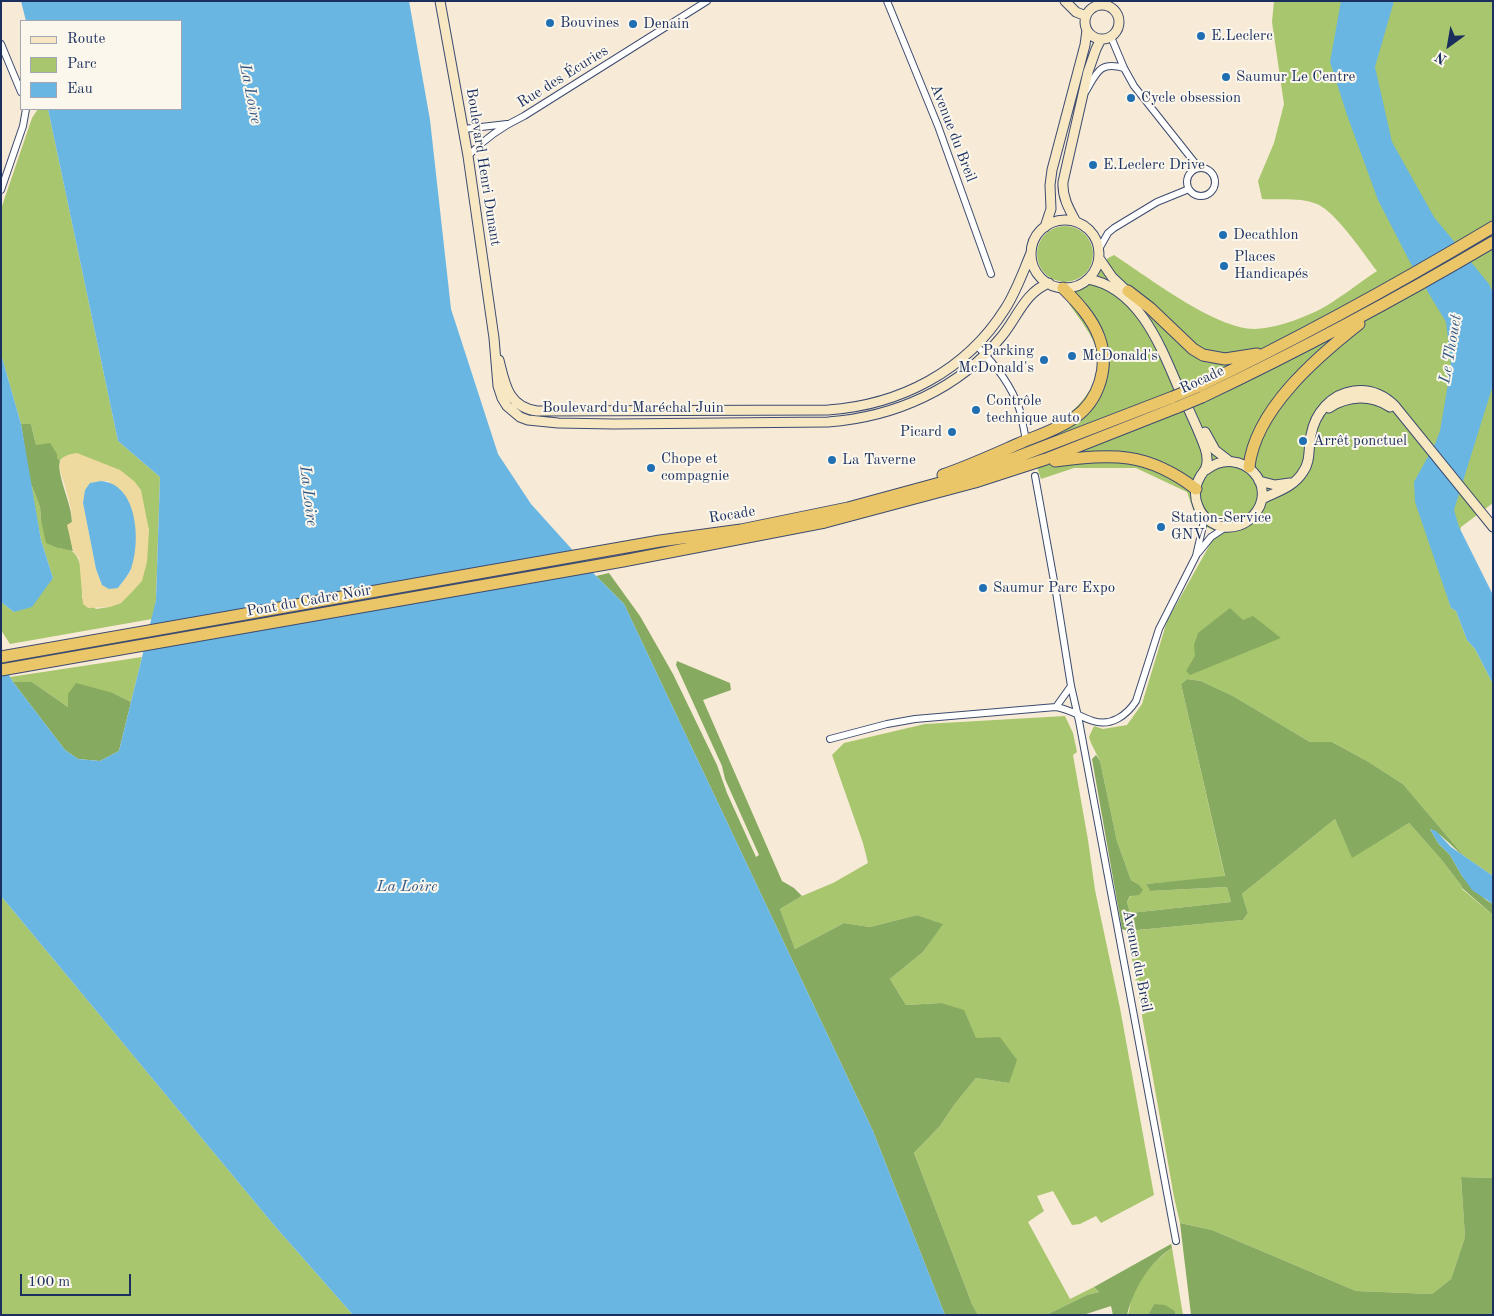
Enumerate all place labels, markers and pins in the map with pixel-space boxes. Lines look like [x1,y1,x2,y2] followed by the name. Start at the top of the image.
[560,14,619,32] place label: Bouvines
[643,15,689,33] place label: Denain
[544,17,556,29] marker: Bouvines
[627,18,639,30] marker: Denain
[1211,27,1273,45] place label: E.Leclerc
[1195,30,1207,42] marker: E.Leclerc
[1236,68,1355,86] place label: Saumur Le Centre
[1220,71,1232,83] marker: Saumur Le Centre
[1141,89,1241,107] place label: Cycle obsession
[1125,92,1137,104] marker: Cycle obsession
[1103,156,1205,174] place label: E.Leclerc Drive
[1087,159,1099,171] marker: E.Leclerc Drive
[1233,226,1299,244] place label: Decathlon
[1217,229,1229,241] marker: Decathlon
[1234,248,1308,283] place label: Places Handicapés
[1218,260,1230,272] marker: Places Handicapés
[958,342,1034,377] place label: Parking McDonald's
[1082,347,1158,365] place label: McDonald's
[1066,350,1078,362] marker: McDonald's
[1038,354,1050,366] marker: Parking McDonald's
[986,392,1080,427] place label: Contrôle technique auto
[970,404,982,416] marker: Contrôle technique auto
[900,423,942,441] place label: Picard
[946,426,958,438] marker: Picard
[1313,432,1407,450] place label: Arrêt ponctuel
[1297,435,1309,447] marker: Arrêt ponctuel
[661,450,729,485] place label: Chope et compagnie
[842,451,916,469] place label: La Taverne
[826,454,838,466] marker: La Taverne
[645,462,657,474] marker: Chope et compagnie
[1171,509,1271,544] place label: Station-Service GNV
[1155,521,1167,533] marker: Station-Service GNV
[993,579,1115,597] place label: Saumur Parc Expo
[977,582,989,594] marker: Saumur Parc Expo

